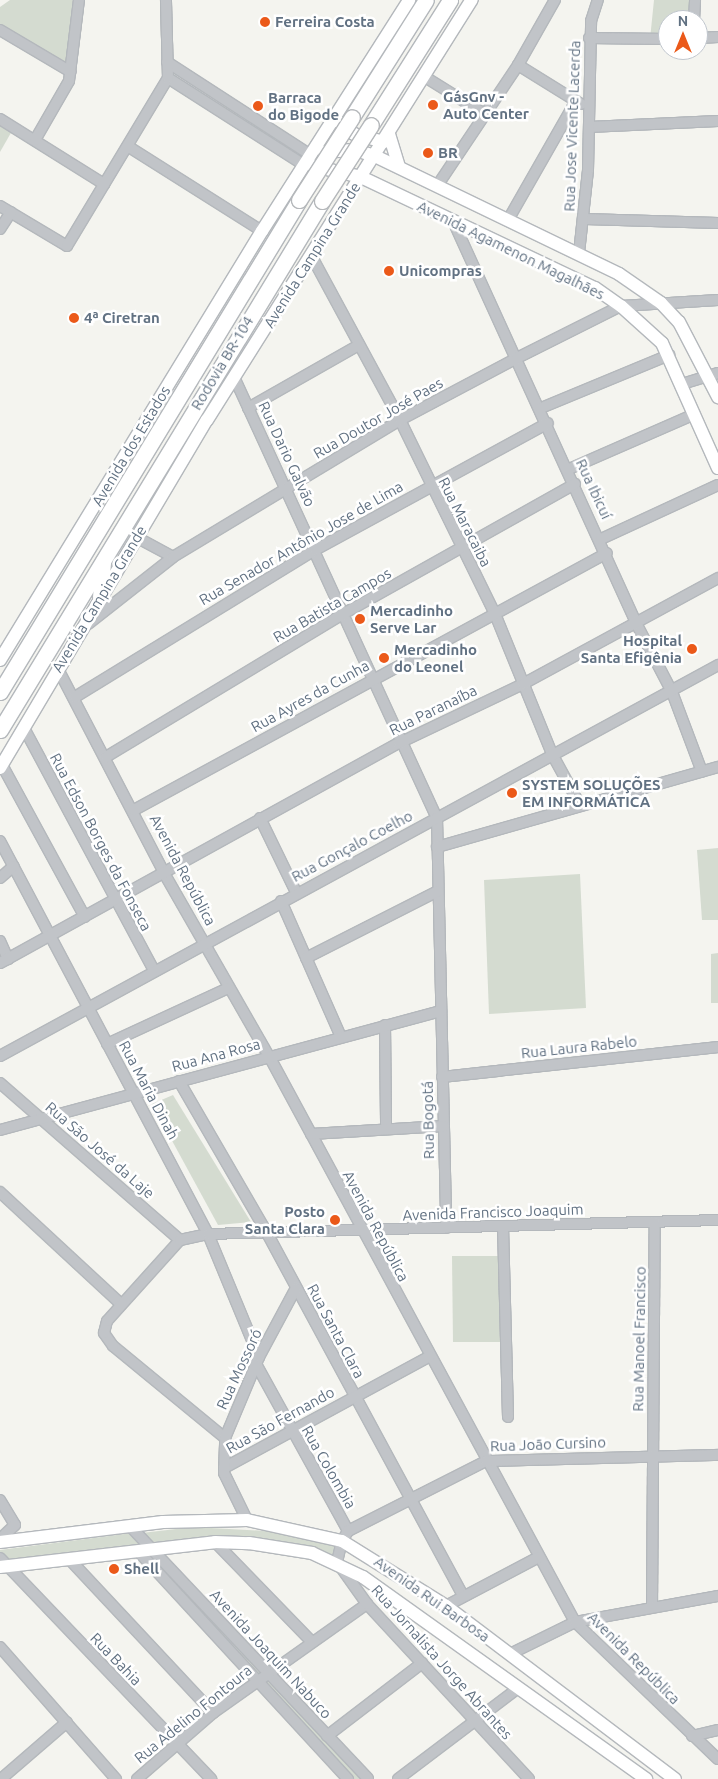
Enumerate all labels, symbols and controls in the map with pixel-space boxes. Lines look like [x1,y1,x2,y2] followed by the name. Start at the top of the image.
[658,10,708,60] north arrow
[275,13,375,31] place label: Ferreira Costa
[678,13,688,29] text: N
[259,16,271,28] marker: Ferreira Costa
[560,40,584,212] street label: Rua Jose Vicente Lacerda
[443,87,529,122] place label: GásGnv - Auto Center
[268,88,339,123] place label: Barraca do Bigode
[427,99,439,111] marker: GásGnv - Auto Center
[252,100,264,112] marker: Barraca do Bigode
[438,144,458,162] place label: BR
[422,147,434,159] marker: BR
[260,179,364,331] street label: Avenida Campina Grande
[414,197,608,303] street label: Avenida Agamenon Magalhães
[399,262,482,280] place label: Unicompras
[383,265,395,277] marker: Unicompras
[84,309,160,327] place label: 4ª Ciretran
[68,312,80,324] marker: 4ª Ciretran
[187,313,257,413] street label: Rodovia BR-104
[310,374,446,462] street label: Rua Doutor José Paes
[88,383,174,509] street label: Avenida dos Estados
[255,398,319,510] street label: Rua Dario Galvão
[572,456,616,522] street label: Rua Ibicuí
[435,474,495,570] street label: Rua Maracaiba
[196,477,406,609] street label: Rua Senador Antônio Jose de Lima
[48,522,150,676] street label: Avenida Campina Grande
[270,564,394,646] street label: Rua Batista Campos
[370,601,453,636] place label: Mercadinho Serve Lar
[354,613,366,625] marker: Mercadinho Serve Lar
[581,631,682,666] place label: Hospital Santa Efigênia
[394,640,477,675] place label: Mercadinho do Leonel
[686,643,698,655] marker: Hospital Santa Efigênia
[378,652,390,664] marker: Mercadinho do Leonel
[248,656,372,736] street label: Rua Ayres da Cunha
[386,681,480,739] street label: Rua Paranaíba
[46,750,156,934] street label: Rua Edson Borges da Fonseca
[522,775,660,810] place label: SYSTEM SOLUÇÕES EM INFORMÁTICA
[506,787,518,799] marker: SYSTEM SOLUÇÕES EM INFORMÁTICA
[288,806,416,886] street label: Rua Gonçalo Coelho
[146,811,220,929] street label: Avenida República
[520,1032,638,1062] street label: Rua Laura Rabelo
[170,1035,262,1075] street label: Rua Ana Rosa
[115,1037,183,1143] street label: Rua Maria Dinah
[418,1081,438,1159] street label: Rua Bogotá
[42,1098,158,1202] street label: Rua São José da Laje
[339,1167,413,1285] street label: Avenida República
[402,1200,584,1224] street label: Avenida Francisco Joaquim
[245,1202,325,1237] place label: Posto Santa Clara
[329,1214,341,1226] marker: Posto Santa Clara
[629,1266,649,1412] street label: Rua Manoel Francisco
[304,1281,368,1381] street label: Rua Santa Clara
[212,1326,266,1412] street label: Rua Mossoró
[223,1383,337,1457] street label: Rua São Fernando
[298,1422,360,1512] street label: Rua Colombia
[490,1433,606,1455] street label: Rua João Cursino
[371,1552,493,1646] street label: Avenida Rui Barbosa
[124,1560,159,1578] place label: Shell
[108,1563,120,1575] marker: Shell
[368,1581,516,1743] street label: Rua Jornalista Jorge Abrantes
[206,1586,336,1722] street label: Avenida Joaquim Nabuco
[584,1608,684,1708] street label: Avenida República
[87,1629,145,1689] street label: Rua Bahia
[131,1661,255,1767] street label: Rua Adelino Fontoura

